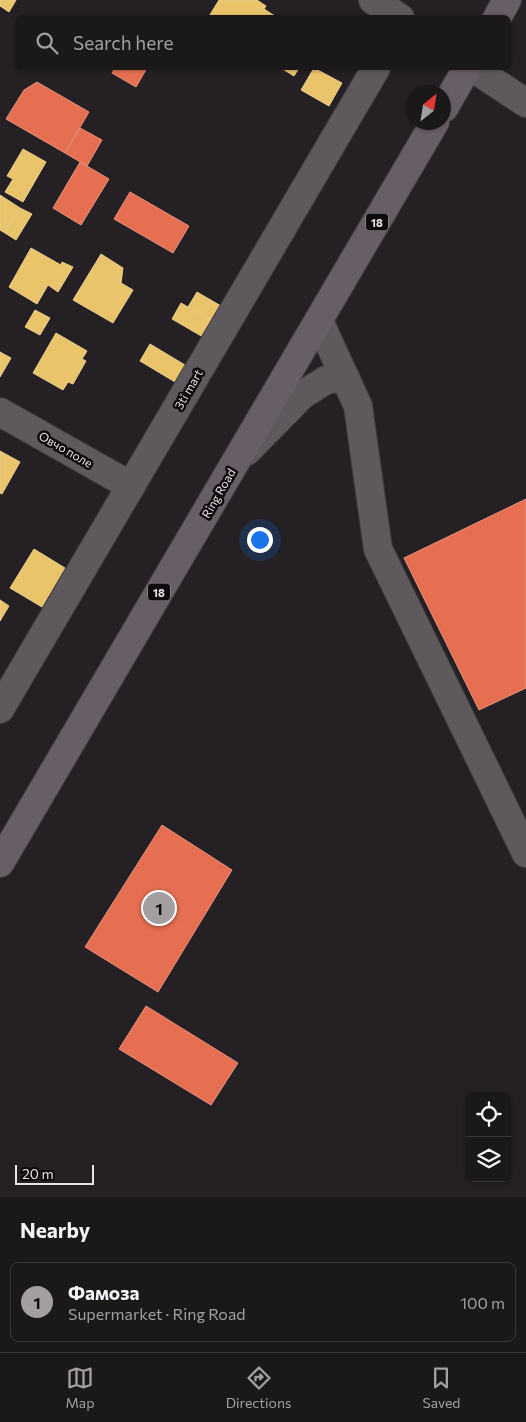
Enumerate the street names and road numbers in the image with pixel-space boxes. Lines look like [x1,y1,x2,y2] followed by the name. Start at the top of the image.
[366,213,388,230] road number: 18
[171,367,205,411] street label: 3ti mart
[37,428,95,470] street label: Овчо поле
[198,466,238,520] street label: Ring Road
[148,584,170,600] road number: 18

